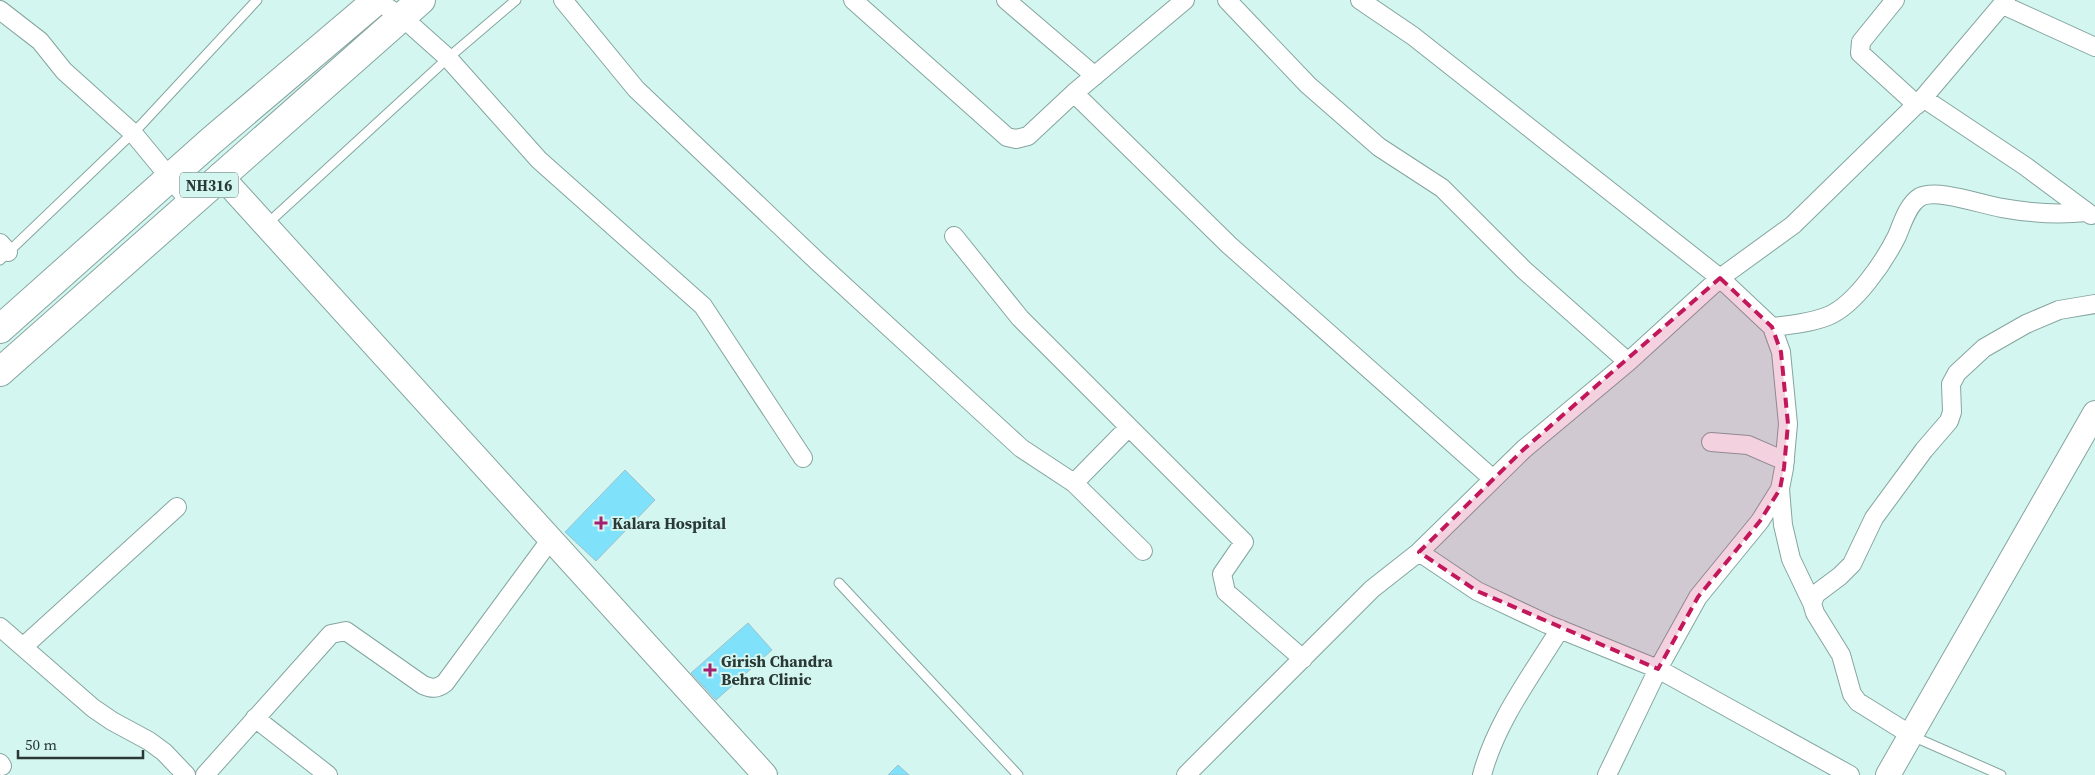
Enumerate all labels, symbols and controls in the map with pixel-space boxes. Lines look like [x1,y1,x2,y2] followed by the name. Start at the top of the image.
[180,172,238,198] road number: NH316
[612,512,726,534] place label: Kalara Hospital
[594,516,608,530] marker: Kalara Hospital
[721,650,833,690] place label: Girish Chandra Behra Clinic
[703,663,717,677] marker: Girish Chandra Behra Clinic
[18,728,142,760] scale bar
[25,734,57,755] text: 50 m

